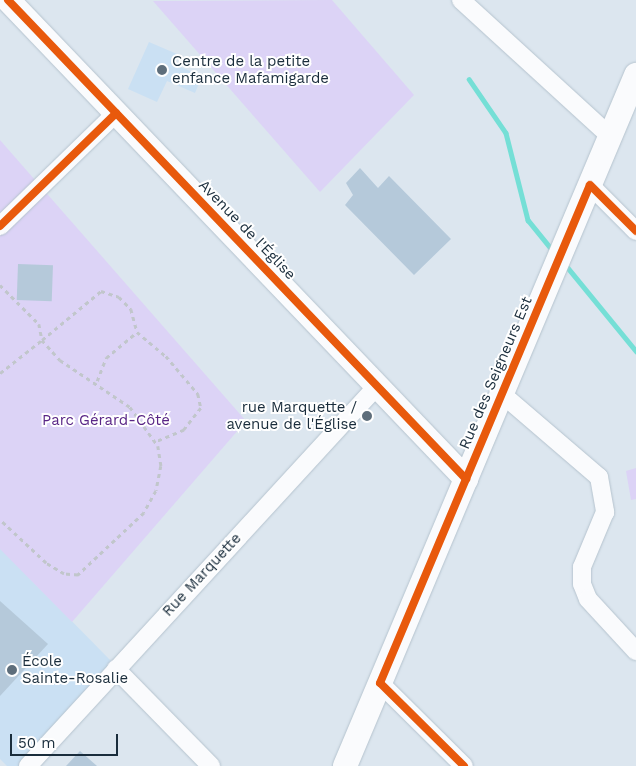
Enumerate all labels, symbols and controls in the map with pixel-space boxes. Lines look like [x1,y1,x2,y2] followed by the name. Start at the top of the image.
[172,52,329,87] place label: Centre de la petite enfance Mafamigarde
[156,64,168,76] marker: Centre de la petite enfance Mafamigarde
[195,176,299,284] street label: Avenue de l'Église
[456,294,536,452] street label: Rue des Seigneurs Est
[226,398,357,433] place label: rue Marquette / avenue de l'Église
[361,410,373,422] marker: rue Marquette / avenue de l'Église
[42,412,170,430] park label: Parc Gérard-Côté
[159,530,245,620] street label: Rue Marquette
[22,652,128,687] place label: École Sainte-Rosalie
[6,664,18,676] marker: École Sainte-Rosalie
[12,724,120,756] scale bar
[18,734,55,752] text: 50 m

